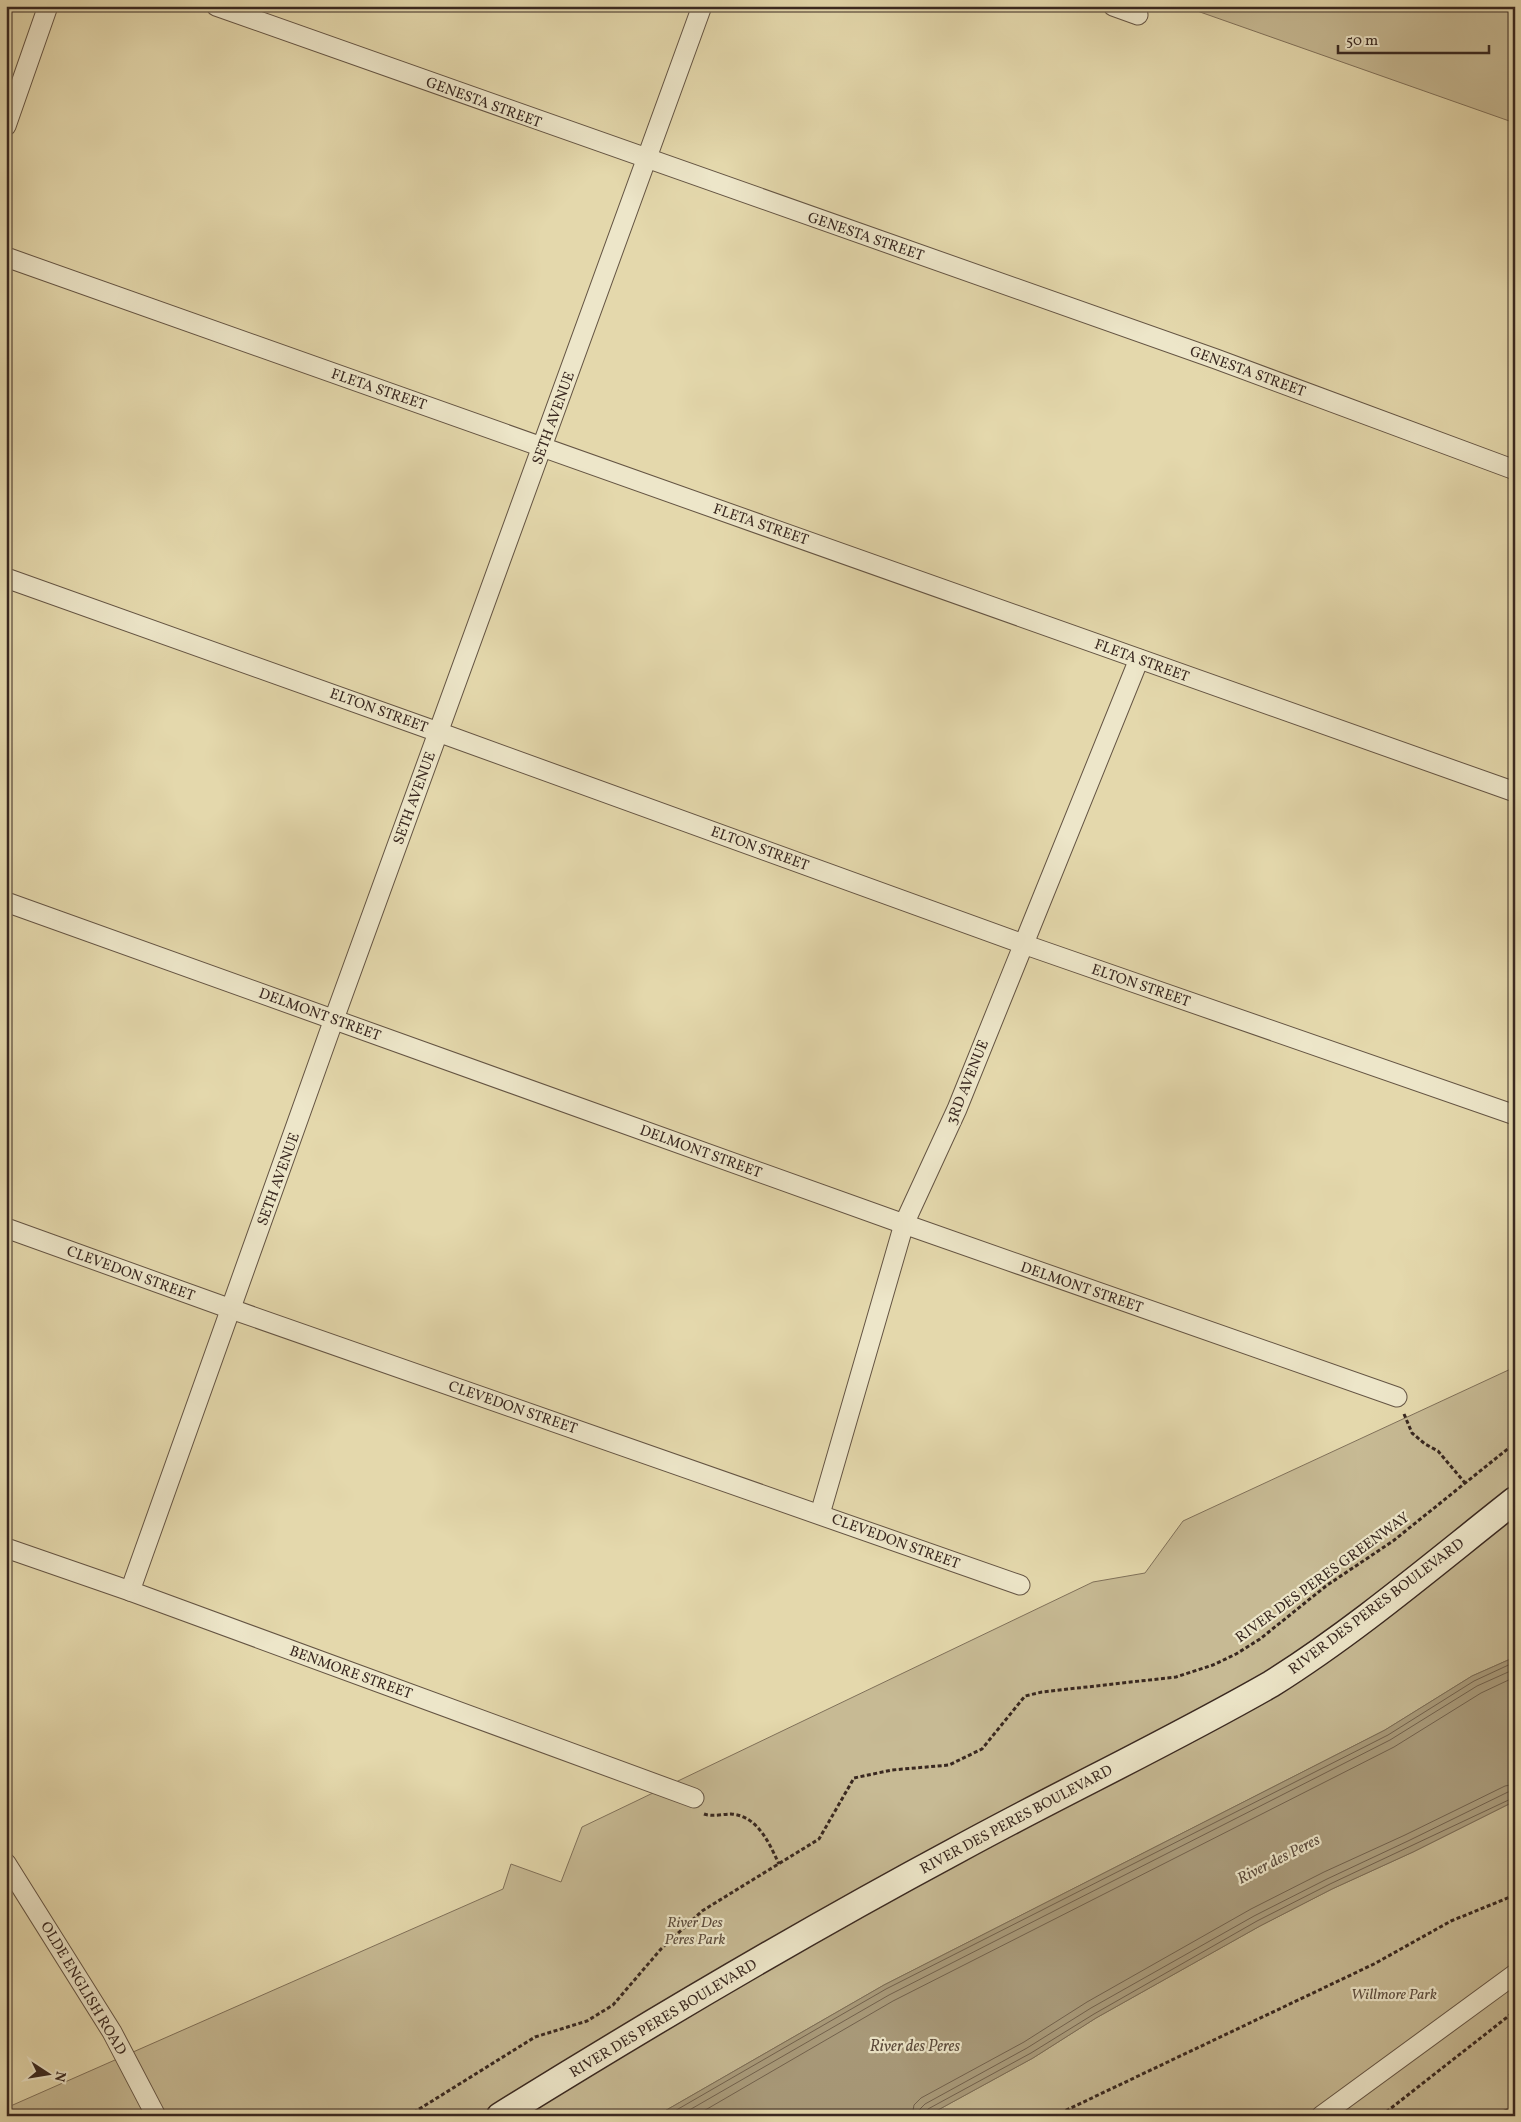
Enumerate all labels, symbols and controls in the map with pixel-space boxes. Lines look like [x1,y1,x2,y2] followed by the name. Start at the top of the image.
[1338,22,1490,54] scale bar
[1346,31,1378,52] text: 50 m
[423,73,545,134] street label: GENESTA STREET
[804,208,927,267] street label: GENESTA STREET
[1187,342,1309,403] street label: GENESTA STREET
[328,364,429,417] street label: FLETA STREET
[528,369,581,468] street label: SETH AVENUE
[710,499,811,552] street label: FLETA STREET
[1091,635,1192,688] street label: FLETA STREET
[326,684,431,739] street label: ELTON STREET
[389,749,442,848] street label: SETH AVENUE
[707,822,812,877] street label: ELTON STREET
[1088,960,1193,1013] street label: ELTON STREET
[255,984,384,1047] street label: DELMONT STREET
[942,1037,995,1128] street label: 3RD AVENUE
[636,1121,765,1184] street label: DELMONT STREET
[253,1130,306,1229] street label: SETH AVENUE
[63,1241,198,1307] street label: CLEVEDON STREET
[1017,1258,1146,1319] street label: DELMONT STREET
[445,1376,580,1440] street label: CLEVEDON STREET
[1232,1508,1415,1649] street label: RIVER DES PERES GREENWAY
[828,1509,963,1575] street label: CLEVEDON STREET
[1285,1534,1469,1680] street label: RIVER DES PERES BOULEVARD
[286,1641,415,1706] street label: BENMORE STREET
[917,1761,1117,1880] street label: RIVER DES PERES BOULEVARD
[1234,1829,1324,1890] water label: River des Peres
[665,1913,726,1951] park label: River Des Peres Park
[35,1918,131,2059] street label: OLDE ENGLISH ROAD
[566,1955,761,2084] street label: RIVER DES PERES BOULEVARD
[1351,1985,1437,2006] park label: Willmore Park
[870,2036,960,2058] water label: River des Peres
[22,2050,72,2100] north arrow
[49,2069,70,2083] text: N

